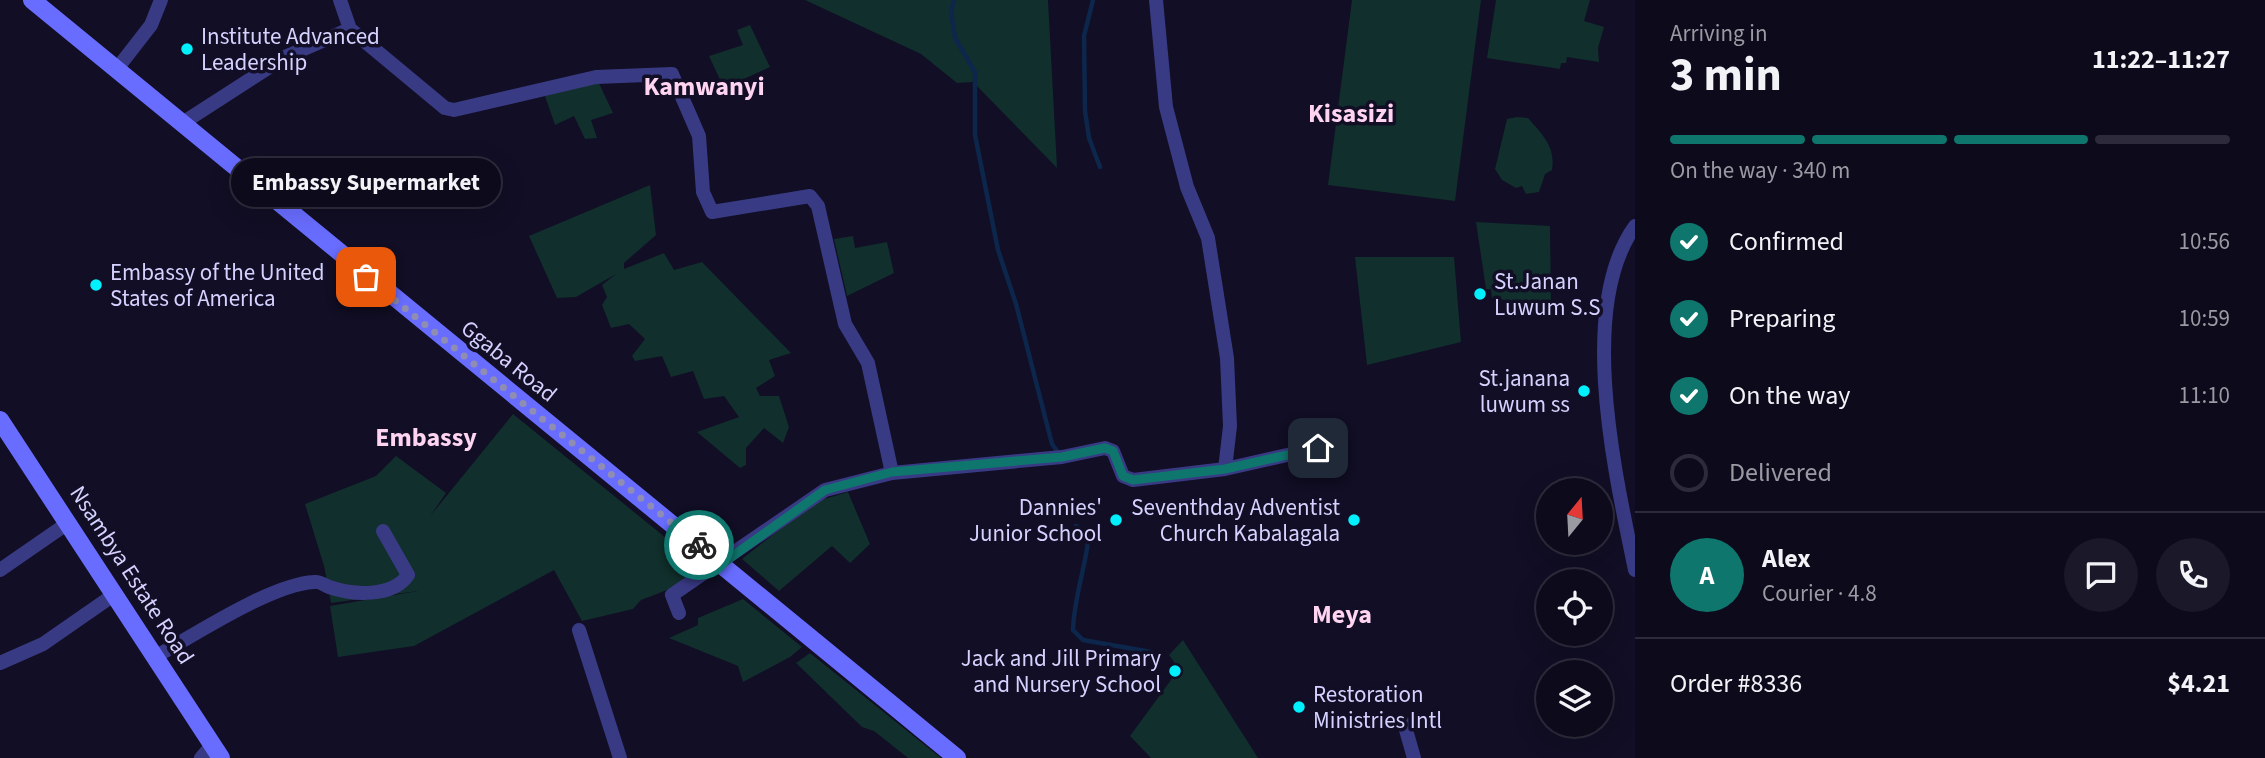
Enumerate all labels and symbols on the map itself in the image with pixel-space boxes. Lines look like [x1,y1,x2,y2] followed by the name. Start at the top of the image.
[201,20,380,79] place label: Institute Advanced Leadership
[179,41,195,57] marker: Institute Advanced Leadership
[643,68,765,105] district label: Kamwanyi
[1308,95,1394,132] district label: Kisasizi
[231,158,501,207] callout: Embassy Supermarket
[336,247,396,307] pin
[110,256,325,315] place label: Embassy of the United States of America
[1494,265,1600,324] place label: St.Janan Luwum S.S
[88,277,104,293] marker: Embassy of the United States of America
[1472,286,1488,302] marker: St.Janan Luwum S.S
[454,312,564,410] street label: Ggaba Road
[1478,362,1570,421] place label: St.janana luwum ss
[1576,383,1592,399] marker: St.janana luwum ss
[1288,418,1348,478] pin
[375,419,477,456] district label: Embassy
[1536,478,1614,555] north arrow
[62,479,202,671] street label: Nsambya Estate Road
[969,491,1102,550] place label: Dannies' Junior School
[1131,491,1340,550] place label: Seventhday Adventist Church Kabalagala
[664,510,734,580] courier
[1108,512,1124,528] marker: Dannies' Junior School
[1346,512,1362,528] marker: Seventhday Adventist Church Kabalagala
[1312,596,1372,633] district label: Meya
[961,642,1161,701] place label: Jack and Jill Primary and Nursery School
[1167,663,1183,679] marker: Jack and Jill Primary and Nursery School
[1313,678,1442,737] place label: Restoration Ministries Intl
[1291,699,1307,715] marker: Restoration Ministries Intl

